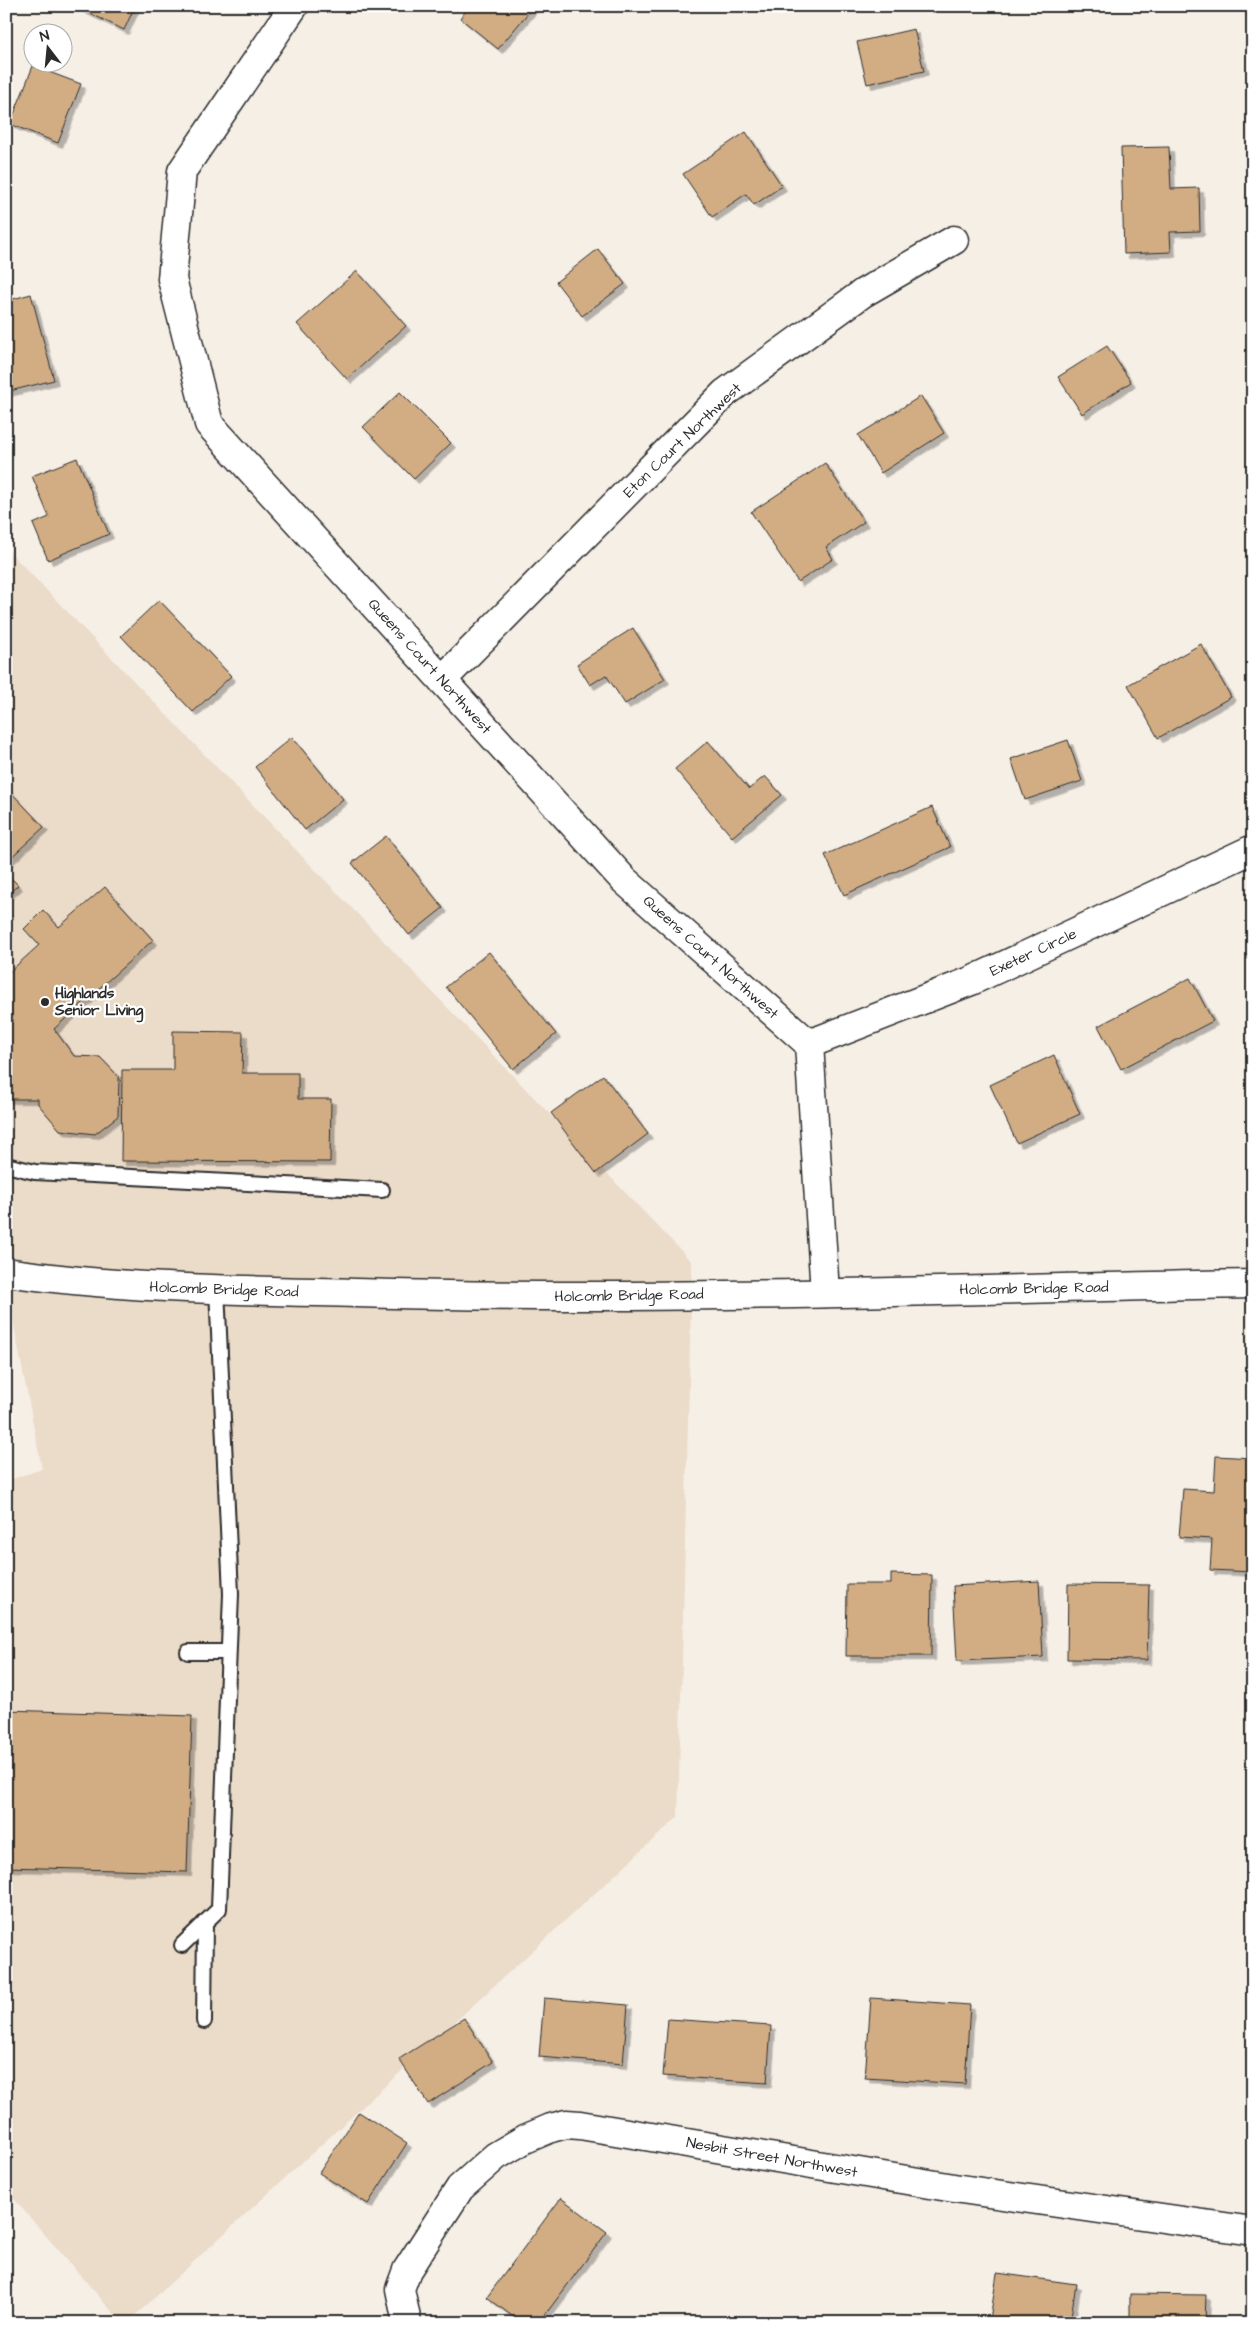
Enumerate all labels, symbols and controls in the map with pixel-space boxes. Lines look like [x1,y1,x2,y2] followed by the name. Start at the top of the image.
[22,22,72,72] north arrow
[38,26,52,47] text: N
[618,378,746,503] street label: Eton Court Northwest
[363,594,496,739] street label: Queens Court Northwest
[638,891,783,1024] street label: Queens Court Northwest
[986,923,1080,982] street label: Exeter Circle
[54,983,143,1023] place label: Highlands Senior Living
[39,996,51,1008] marker: Highlands Senior Living
[149,1276,299,1304] street label: Holcomb Bridge Road
[959,1277,1109,1301] street label: Holcomb Bridge Road
[554,1284,704,1308] street label: Holcomb Bridge Road
[685,2132,859,2183] street label: Nesbit Street Northwest

